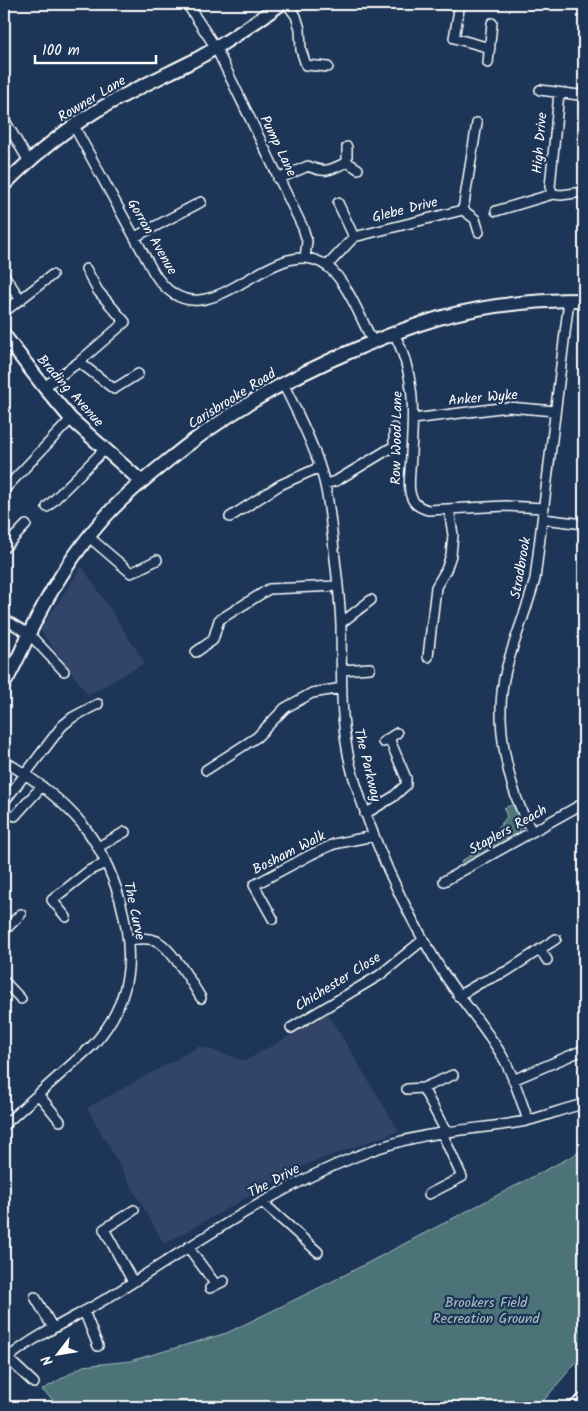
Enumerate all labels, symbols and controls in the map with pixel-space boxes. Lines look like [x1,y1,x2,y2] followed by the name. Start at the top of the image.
[35,32,156,64] scale bar
[42,39,80,63] text: 100 m
[54,70,131,128] street label: Rowner Lane
[526,111,554,175] street label: High Drive
[254,112,303,181] street label: Pump Lane
[370,191,441,229] street label: Glebe Drive
[121,195,183,280] street label: Gorran Avenue
[31,350,109,433] street label: Brading Avenue
[184,363,281,435] street label: Carisbrooke Road
[447,384,519,412] street label: Anker Wyke
[385,390,409,485] street label: Row Wood Lane
[505,535,537,601] street label: Stradbrook
[347,726,387,804] street label: The Parkway
[465,799,551,861] street label: Staplers Reach
[249,825,330,881] street label: Bosham Walk
[117,880,151,943] street label: The Curve
[291,946,386,1017] street label: Chichester Close
[244,1158,305,1204] street label: The Drive
[432,1292,541,1330] park label: Brookers Field Recreation Ground
[32,1328,82,1378] north arrow
[36,1351,59,1370] text: N

